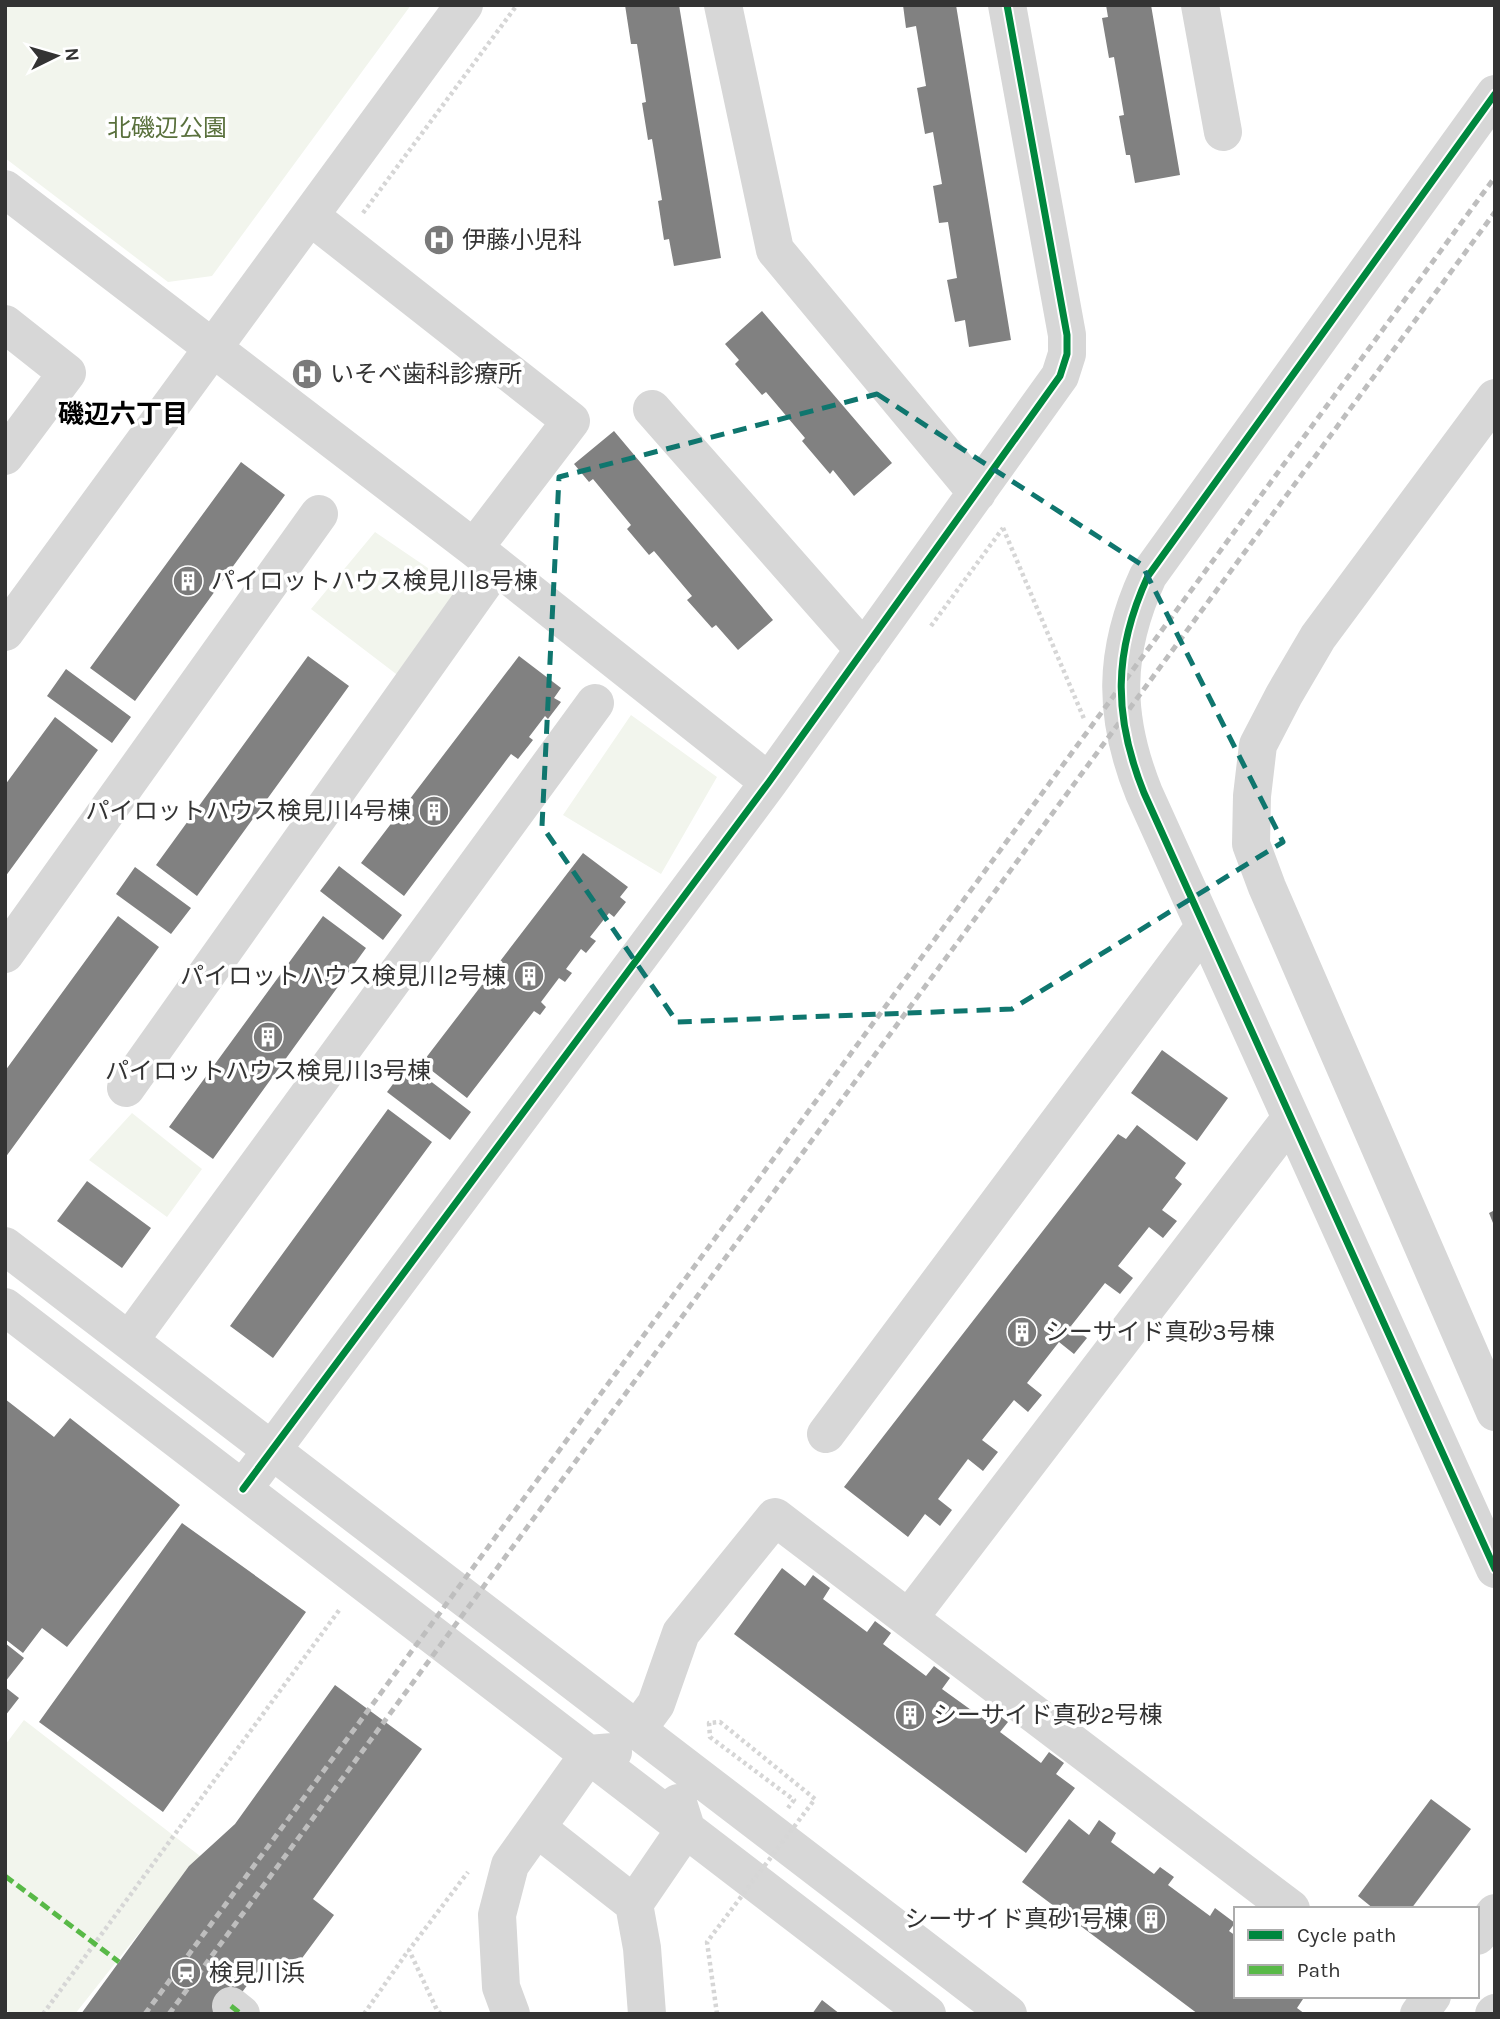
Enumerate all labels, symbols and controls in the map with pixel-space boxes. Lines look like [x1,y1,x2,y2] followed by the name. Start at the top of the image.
[21,21,91,91] north arrow
[60,47,83,62] text: N
[107,114,227,142] park label: 北磯辺公園
[422,223,456,257] hospital icon: 伊藤小児科
[462,226,582,254] place label: 伊藤小児科
[290,357,324,391] hospital icon: いそべ歯科診療所
[330,360,522,388] place label: いそべ歯科診療所
[58,399,188,430] district label: 磯辺六丁目
[171,564,205,598] building icon: パイロットハウス検見川8号棟
[211,567,538,595] place label: パイロットハウス検見川8号棟
[417,794,451,828] building icon: パイロットハウス検見川4号棟
[86,797,411,825] place label: パイロットハウス検見川4号棟
[512,959,546,993] building icon: パイロットハウス検見川2号棟
[180,962,506,990] place label: パイロットハウス検見川2号棟
[251,1020,285,1054] building icon: パイロットハウス検見川3号棟
[105,1057,431,1085] place label: パイロットハウス検見川3号棟
[1005,1315,1039,1349] building icon: シーサイド真砂3号棟
[1045,1318,1275,1346] place label: シーサイド真砂3号棟
[893,1698,927,1732] building icon: シーサイド真砂2号棟
[933,1701,1162,1729] place label: シーサイド真砂2号棟
[1134,1902,1168,1936] building icon: シーサイド真砂1号棟
[905,1905,1128,1933] place label: シーサイド真砂1号棟
[1234,1907,1479,1998] legend
[1297,1923,1397,1947] text: Cycle path
[169,1956,203,1990] station icon: 検見川浜
[1297,1958,1341,1982] text: Path
[209,1959,305,1987] place label: 検見川浜

